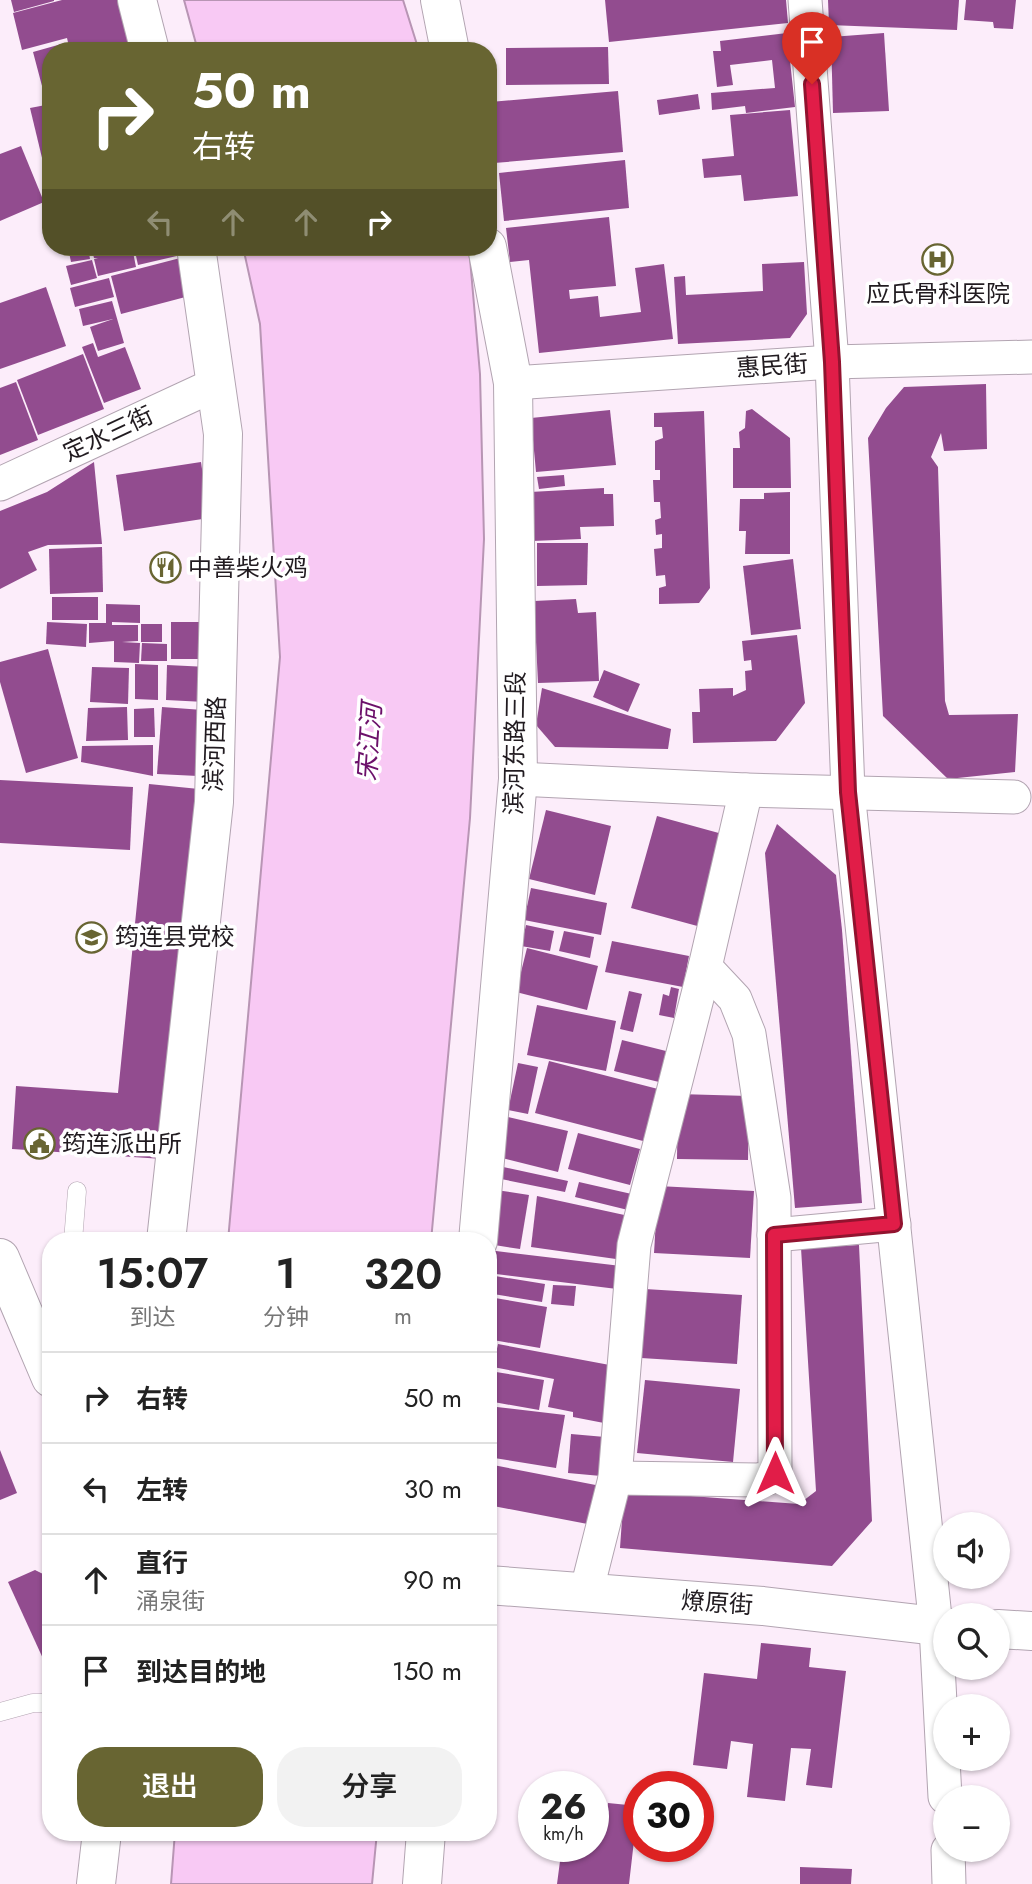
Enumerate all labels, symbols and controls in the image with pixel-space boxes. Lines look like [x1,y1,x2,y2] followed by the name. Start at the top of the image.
[782,12.0,842,84] pin
[793,23,831,61] icon: arrive
[192,56,311,126] text: 50 m
[77,70,168,161] icon: right
[192,124,256,170] text: 右转
[141,203,179,241] icon: left
[214,203,252,241] icon: ahead
[287,203,325,241] icon: ahead
[360,203,398,241] icon: right
[921,243,955,277] hospital icon: 应氏骨科医院
[866,276,1010,311] place label: 应氏骨科医院
[735,346,809,385] street label: 惠民街
[57,397,159,470] street label: 定水三街
[188,550,308,585] place label: 中善柴火鸡
[148,551,182,585] restaurant icon: 中善柴火鸡
[496,671,533,815] street label: 滨河东路三段
[195,695,234,793] street label: 滨河西路
[347,697,391,782] water label: 宋江河
[115,919,235,954] place label: 筠连县党校
[75,920,109,954] school or university icon: 筠连县党校
[62,1126,182,1161] place label: 筠连派出所
[22,1127,56,1161] public building icon: 筠连派出所
[97,1243,208,1304] text: 15:07
[276,1243,296,1304] text: 1
[364,1244,442,1305] text: 320
[394,1299,412,1333] text: m
[129,1300,175,1334] text: 到达
[263,1300,309,1334] text: 分钟
[77,1379,115,1417] icon: right
[404,1379,462,1417] text: 50 m
[136,1380,188,1418] text: 右转
[738,1436,812,1510] position arrow
[77,1470,115,1508] icon: left
[404,1470,462,1508] text: 30 m
[136,1471,188,1509] text: 左转
[933,1512,1010,1862] map controls
[933,1512,1010,1589] button: sound
[136,1544,188,1582] text: 直行
[77,1561,115,1599] icon: ahead
[403,1561,462,1599] text: 90 m
[680,1583,754,1622] street label: 燎原街
[136,1584,205,1618] text: 涌泉街
[933,1603,1010,1680] button: search
[77,1652,115,1690] icon: arrive
[392,1652,462,1690] text: 150 m
[136,1653,266,1691] text: 到达目的地
[933,1694,1010,1771] button: +
[77,1747,263,1827] button: 退出
[277,1747,462,1827] button: 分享
[623,1771,714,1862] speed limit sign: 30
[540,1782,587,1832] text: 26
[933,1785,1010,1862] button: −
[543,1821,584,1847] text: km/h

